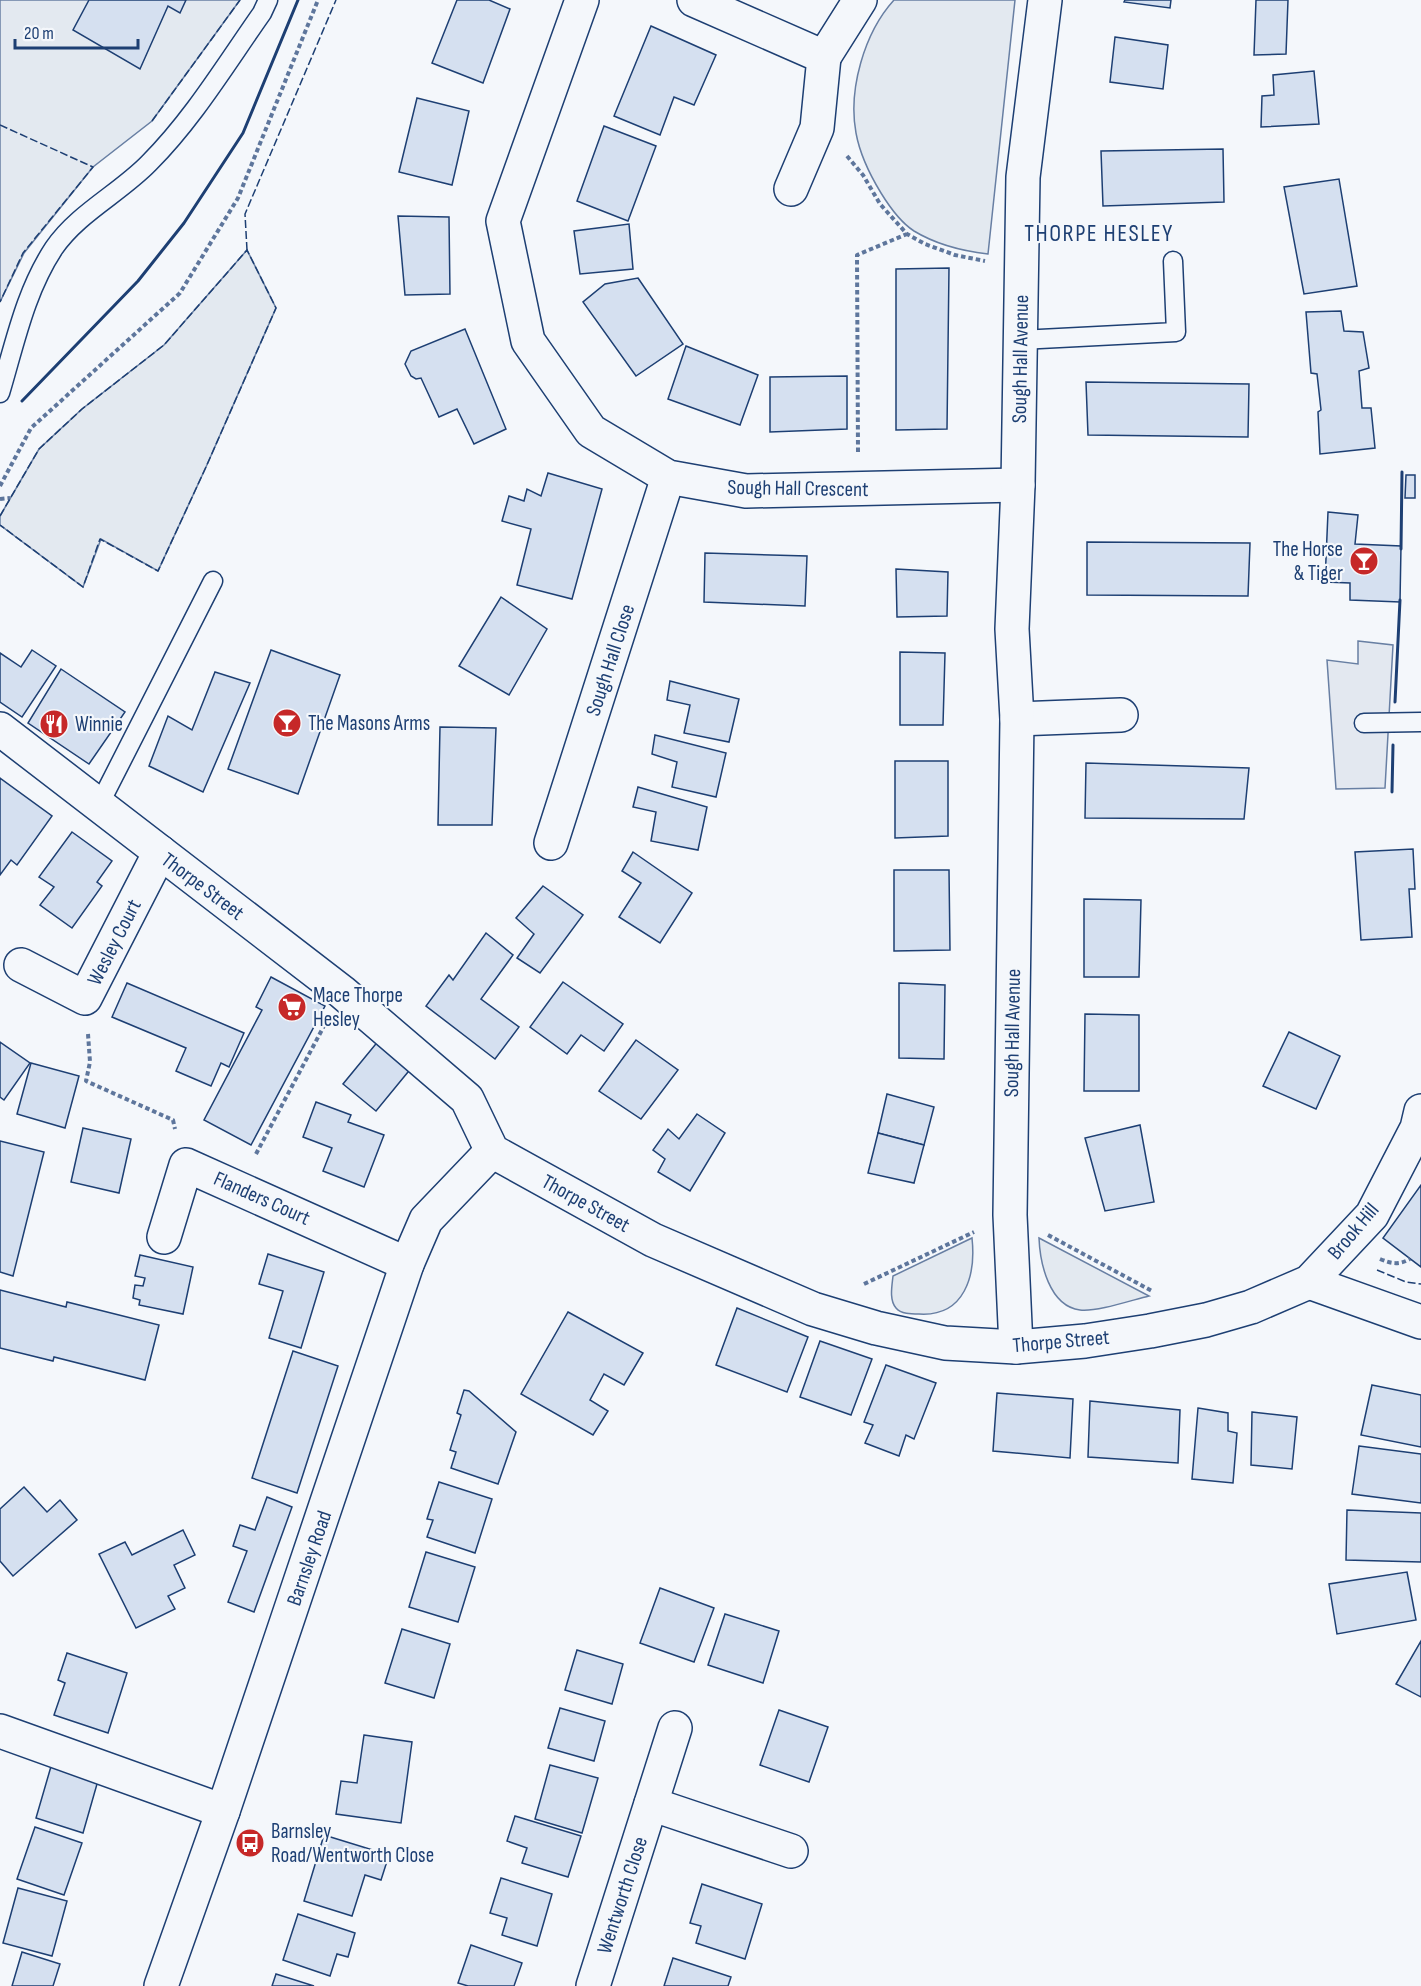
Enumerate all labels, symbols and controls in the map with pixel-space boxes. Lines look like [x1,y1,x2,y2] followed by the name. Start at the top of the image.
[15,12,138,50] scale bar
[24,23,54,44] text: 20 m
[1024,219,1174,248] district label: THORPE HESLEY
[1007,295,1034,423] street label: Sough Hall Avenue
[727,475,869,502] street label: Sough Hall Crescent
[1273,537,1343,586] place label: The Horse & Tiger
[1348,545,1380,577] bar icon: The Horse & Tiger
[581,601,640,719] street label: Sough Hall Close
[271,707,303,739] bar icon: The Masons Arms
[38,708,70,740] restaurant icon: Winnie
[308,711,430,736] place label: The Masons Arms
[75,712,123,737] place label: Winnie
[156,847,249,926] street label: Thorpe Street
[82,895,147,989] street label: Wesley Court
[999,969,1026,1097] street label: Sough Hall Avenue
[313,983,403,1032] place label: Mace Thorpe Hesley
[276,991,308,1023] supermarket icon: Mace Thorpe Hesley
[210,1166,314,1231] street label: Flanders Court
[537,1169,634,1238] street label: Thorpe Street
[1323,1198,1384,1265] street label: Brook Hill
[1012,1325,1110,1358] street label: Thorpe Street
[282,1507,337,1609] street label: Barnsley Road
[271,1819,434,1868] place label: Barnsley Road/Wentworth Close
[234,1827,266,1859] bus stop icon: Barnsley Road/Wentworth Close
[592,1834,653,1957] street label: Wentworth Close

